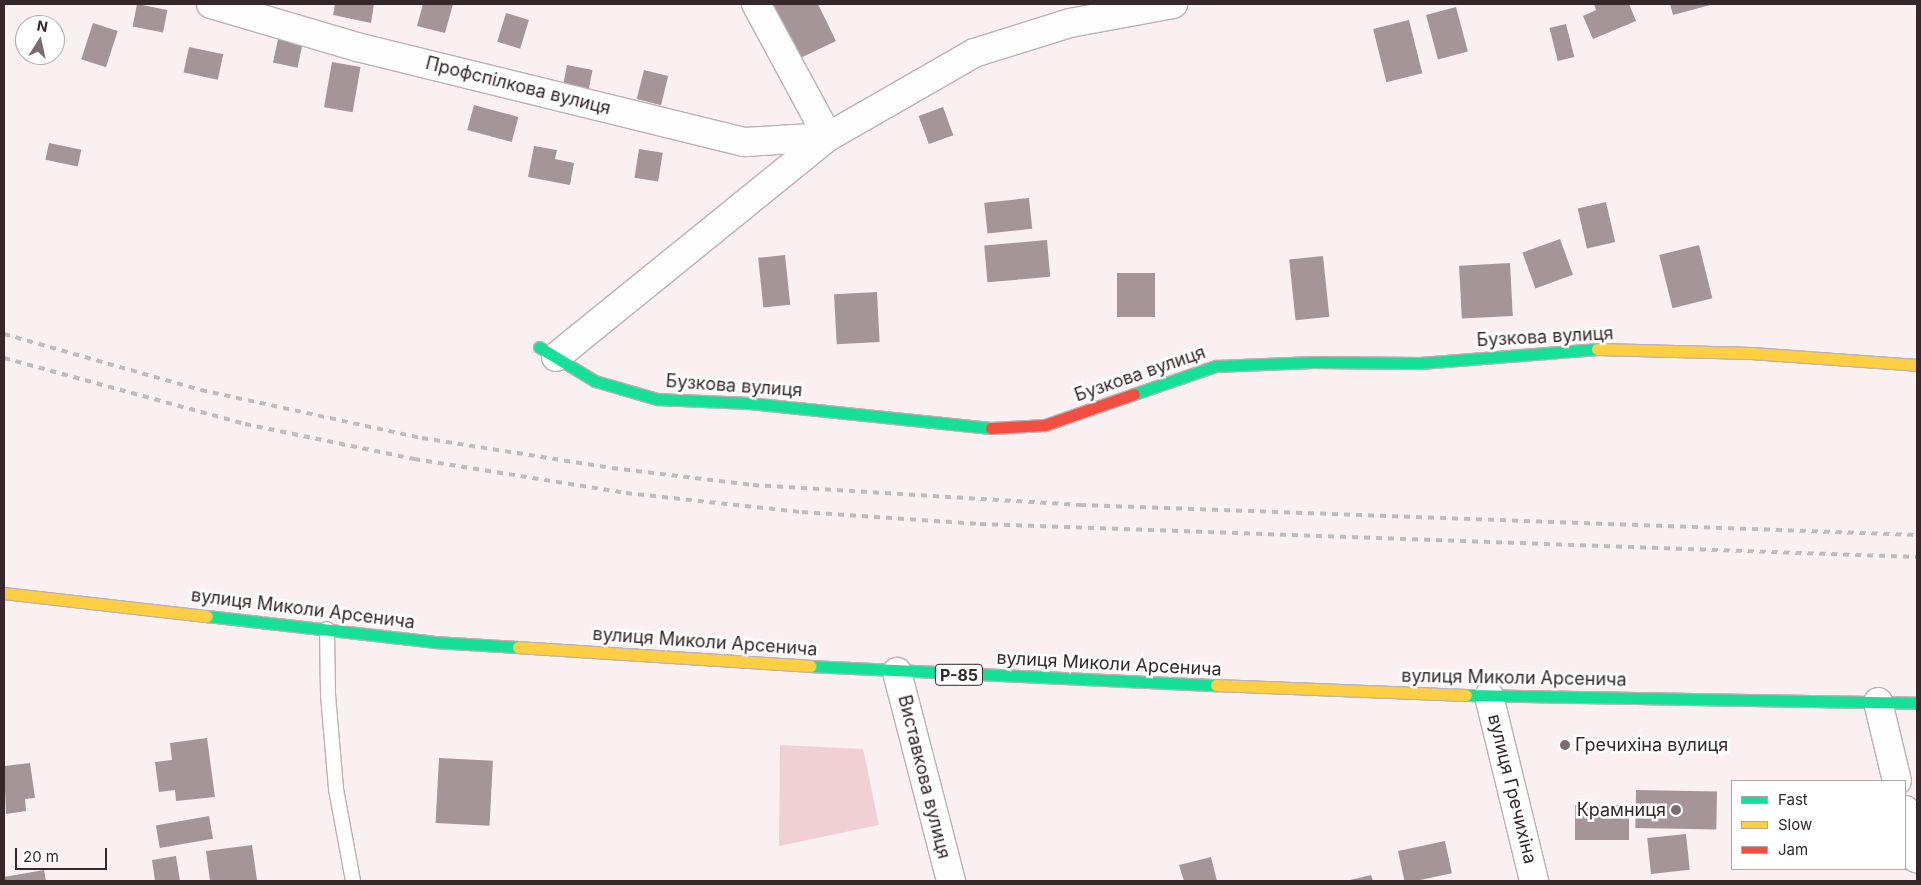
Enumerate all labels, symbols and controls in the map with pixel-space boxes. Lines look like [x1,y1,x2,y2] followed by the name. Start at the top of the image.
[15,15,65,65] north arrow
[36,16,49,35] text: N
[423,53,613,119] street label: Профспілкова вулиця
[1476,323,1614,351] street label: Бузкова вулиця
[1072,341,1208,407] street label: Бузкова вулиця
[665,370,803,402] street label: Бузкова вулиця
[190,585,416,633] street label: вулиця Миколи Арсенича
[592,623,818,661] street label: вулиця Миколи Арсенича
[996,647,1222,681] street label: вулиця Миколи Арсенича
[934,662,984,688] road number: Р-85
[1401,665,1627,691] street label: вулиця Миколи Арсенича
[893,693,955,861] street label: Виставкова вулиця
[1483,712,1541,866] street label: вулиця Гречихіна
[1575,734,1728,756] place label: Гречихіна вулиця
[1559,739,1571,751] marker: Гречихіна вулиця
[1731,780,1906,870] legend
[1778,790,1808,809] text: Fast
[1577,799,1666,821] place label: Крамниця
[1670,804,1682,816] marker: Крамниця
[1778,815,1812,834] text: Slow
[18,838,110,870] scale bar
[1778,840,1808,859] text: Jam
[23,847,59,866] text: 20 m

